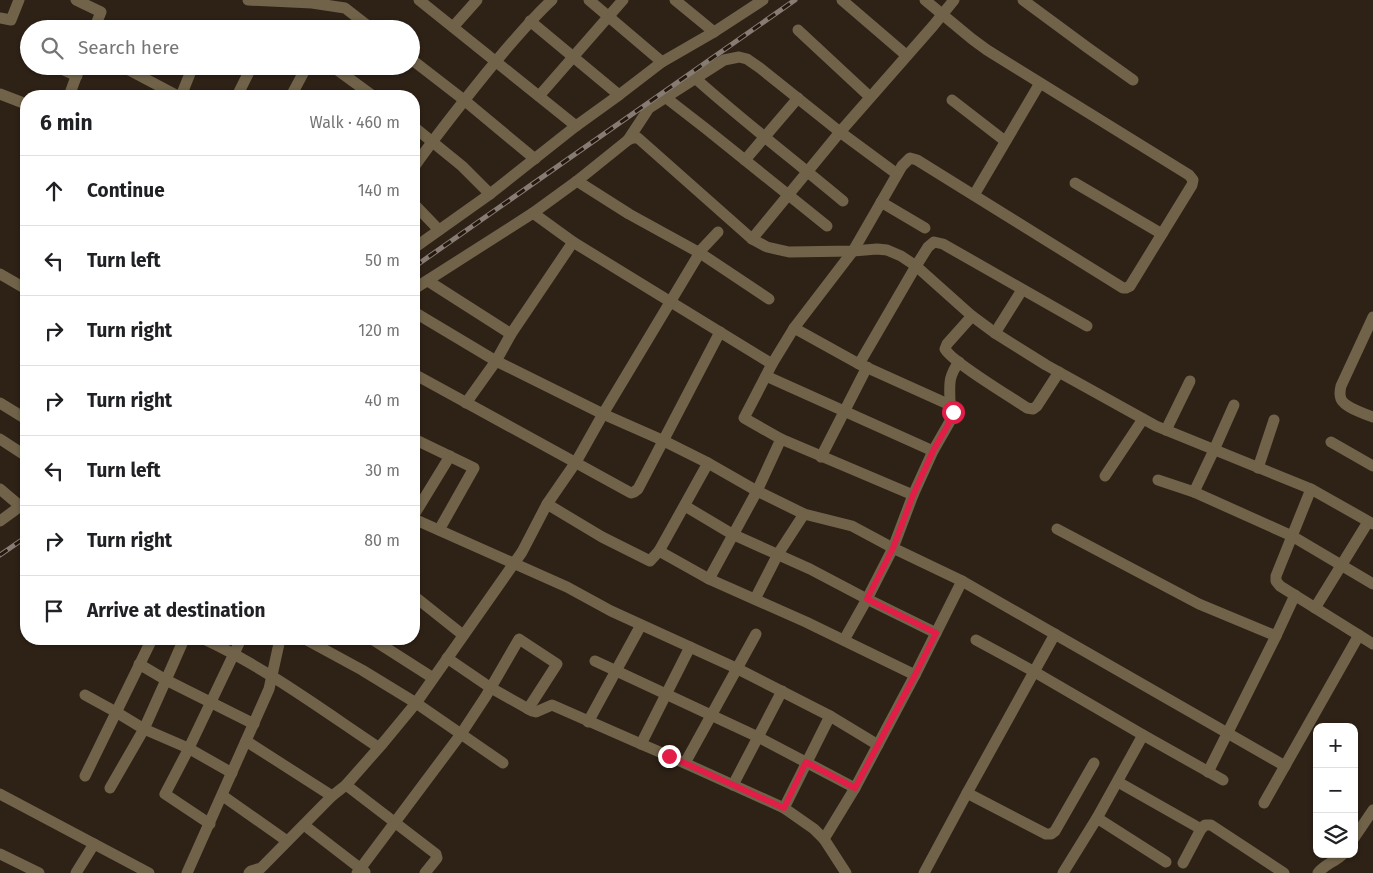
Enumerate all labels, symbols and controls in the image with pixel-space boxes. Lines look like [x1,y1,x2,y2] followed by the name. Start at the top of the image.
[20,20,420,75] search box
[38,34,66,62] icon: search
[78,36,179,59] text: Search here
[40,110,93,136] text: 6 min
[310,113,400,132] text: Walk · 460 m
[40,177,68,205] icon: ahead
[87,179,165,202] text: Continue
[358,181,400,200] text: 140 m
[40,247,68,275] icon: left
[87,249,161,272] text: Turn left
[365,251,400,270] text: 50 m
[40,317,68,345] icon: right
[87,319,172,342] text: Turn right
[358,321,400,340] text: 120 m
[40,387,68,415] icon: right
[87,389,172,412] text: Turn right
[365,391,400,410] text: 40 m
[942,401,965,424] route start
[40,457,68,485] icon: left
[87,459,161,482] text: Turn left
[365,461,400,480] text: 30 m
[40,527,68,555] icon: right
[87,529,172,552] text: Turn right
[364,531,400,550] text: 80 m
[40,597,68,625] icon: arrive
[87,599,266,622] text: Arrive at destination
[1313,723,1358,858] map controls
[1313,723,1358,768] button: +
[658,745,681,768] route end
[1313,768,1358,813] button: −
[1313,813,1358,858] button: layers

